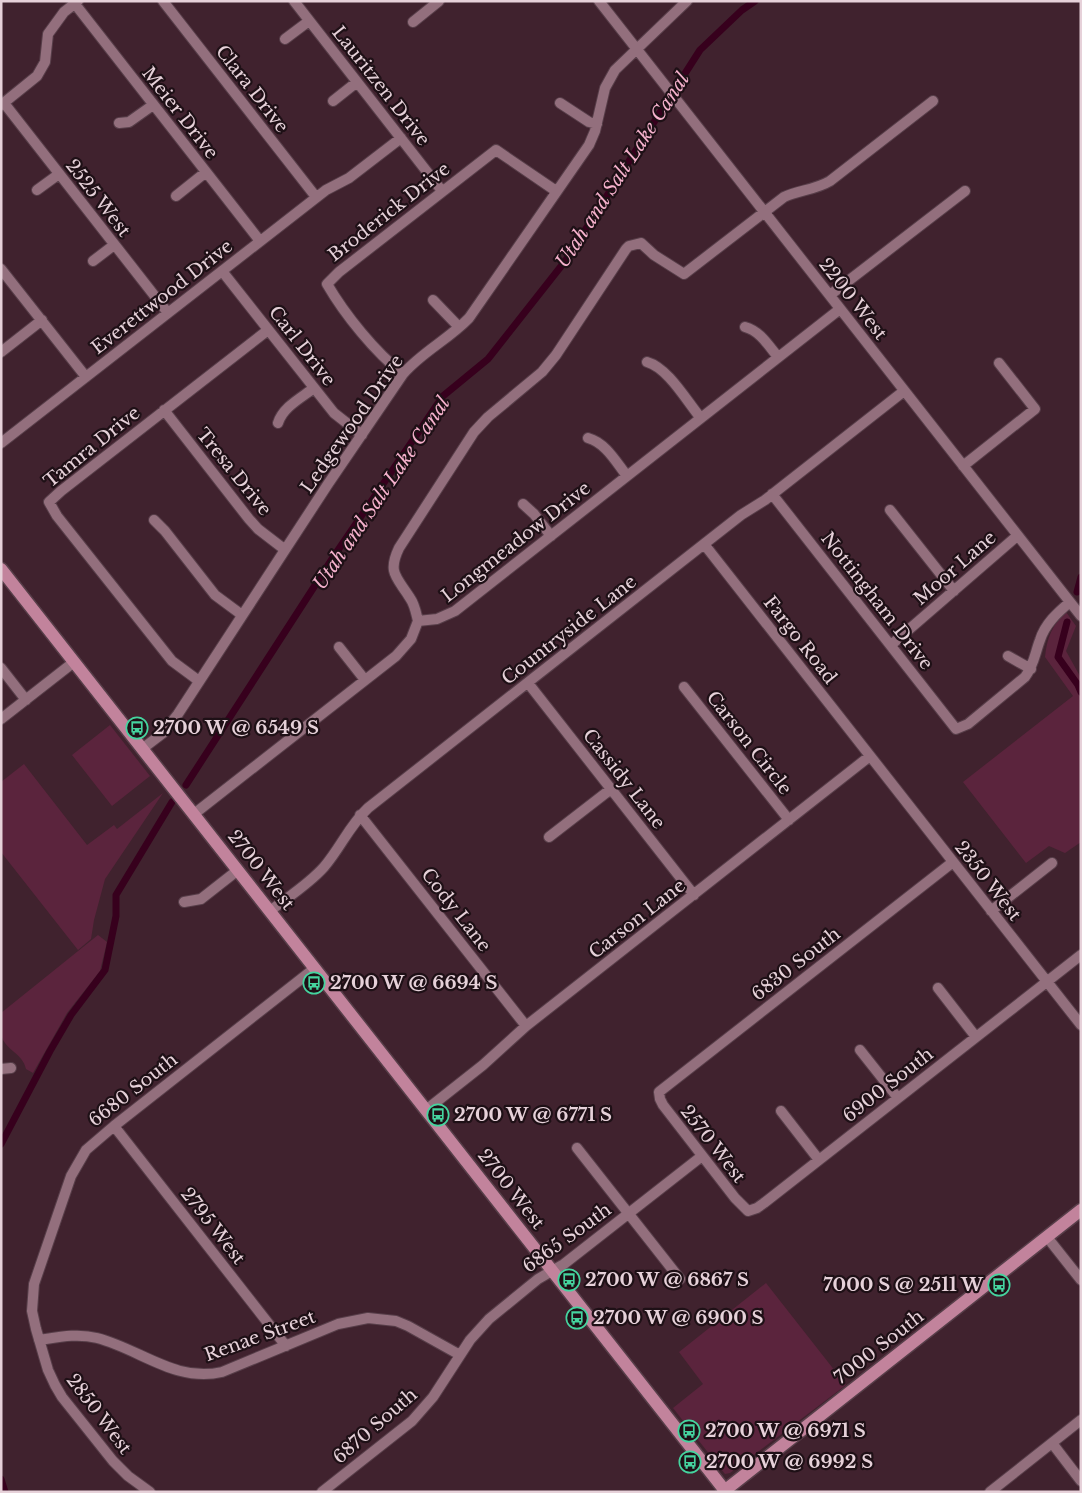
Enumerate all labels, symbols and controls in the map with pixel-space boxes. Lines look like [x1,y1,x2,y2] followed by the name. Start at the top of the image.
[327,22,435,150] street label: Lauritzen Drive
[211,41,293,137] street label: Clara Drive
[137,63,223,163] street label: Meier Drive
[551,68,694,272] water label: Utah and Salt Lake Canal
[61,155,135,241] street label: 2525 West
[324,158,454,266] street label: Broderick Drive
[87,235,237,359] street label: Everettwood Drive
[814,254,892,344] street label: 2200 West
[264,302,340,390] street label: Carl Drive
[296,351,408,497] street label: Ledgewood Drive
[308,392,455,594] water label: Utah and Salt Lake Canal
[40,402,144,492] street label: Tamra Drive
[192,424,276,520] street label: Tresa Drive
[437,477,595,607] street label: Longmeadow Drive
[909,526,1001,610] street label: Moor Lane
[816,528,938,674] street label: Nottingham Drive
[497,571,641,689] street label: Countryside Lane
[759,592,841,688] street label: Fargo Road
[702,687,796,799] street label: Carson Circle
[125,716,149,740] bus stop icon: 2700 W @ 6549 S
[153,717,319,739] place label: 2700 W @ 6549 S
[578,725,670,833] street label: Cassidy Lane
[223,826,299,914] street label: 2700 West
[950,837,1026,925] street label: 2350 West
[417,864,495,956] street label: Cody Lane
[584,875,690,963] street label: Carson Lane
[747,923,845,1005] street label: 6830 South
[302,971,326,995] bus stop icon: 2700 W @ 6694 S
[330,972,497,994] place label: 2700 W @ 6694 S
[838,1043,938,1127] street label: 6900 South
[84,1048,182,1132] street label: 6680 South
[676,1101,750,1187] street label: 2570 West
[426,1103,450,1127] bus stop icon: 2700 W @ 6771 S
[454,1104,612,1126] place label: 2700 W @ 6771 S
[473,1145,549,1233] street label: 2700 West
[176,1183,250,1269] street label: 2795 West
[518,1199,616,1277] street label: 6865 South
[557,1268,581,1292] bus stop icon: 2700 W @ 6867 S
[585,1269,749,1291] place label: 2700 W @ 6867 S
[987,1273,1011,1297] bus stop icon: 7000 S @ 2511 W
[823,1274,984,1296] place label: 7000 S @ 2511 W
[830,1305,928,1389] street label: 7000 South
[202,1306,319,1366] street label: Renae Street
[565,1306,589,1330] bus stop icon: 2700 W @ 6900 S
[593,1307,764,1329] place label: 2700 W @ 6900 S
[62,1370,136,1459] street label: 2850 West
[328,1384,422,1468] street label: 6870 South
[677,1419,701,1443] bus stop icon: 2700 W @ 6971 S
[705,1420,866,1442] place label: 2700 W @ 6971 S
[678,1450,702,1474] bus stop icon: 2700 W @ 6992 S
[706,1451,873,1473] place label: 2700 W @ 6992 S

